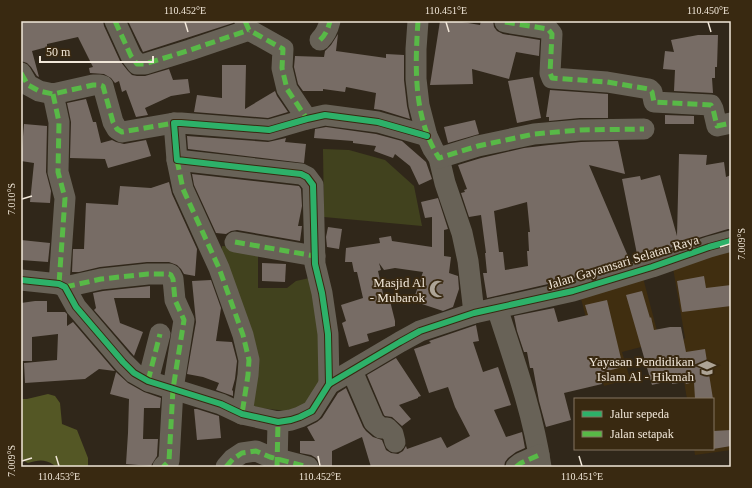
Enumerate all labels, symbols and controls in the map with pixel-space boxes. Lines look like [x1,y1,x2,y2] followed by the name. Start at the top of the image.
[164,5,206,16] text: 110.452°E
[425,5,467,16] text: 110.451°E
[687,5,729,16] text: 110.450°E
[40,38,153,64] scale bar
[46,45,71,59] text: 50 m
[6,183,17,215] text: 7.010°S
[736,228,747,260] text: 7.009°S
[545,232,701,292] street label: Jalan Gayamsari Selatan Raya
[370,275,425,305] place label: Masjid Al - Mubarok
[428,279,448,299] mosque icon: Masjid Al - Mubarok
[589,354,694,384] place label: Yayasan Pendidikan Islam Al - Hikmah
[697,358,717,378] school or university icon: Yayasan Pendidikan Islam Al - Hikmah
[574,398,714,450] legend
[610,407,670,421] text: Jalur sepeda
[610,427,674,441] text: Jalan setapak
[6,445,17,477] text: 7.009°S
[38,471,80,482] text: 110.453°E
[299,471,341,482] text: 110.452°E
[561,471,603,482] text: 110.451°E

